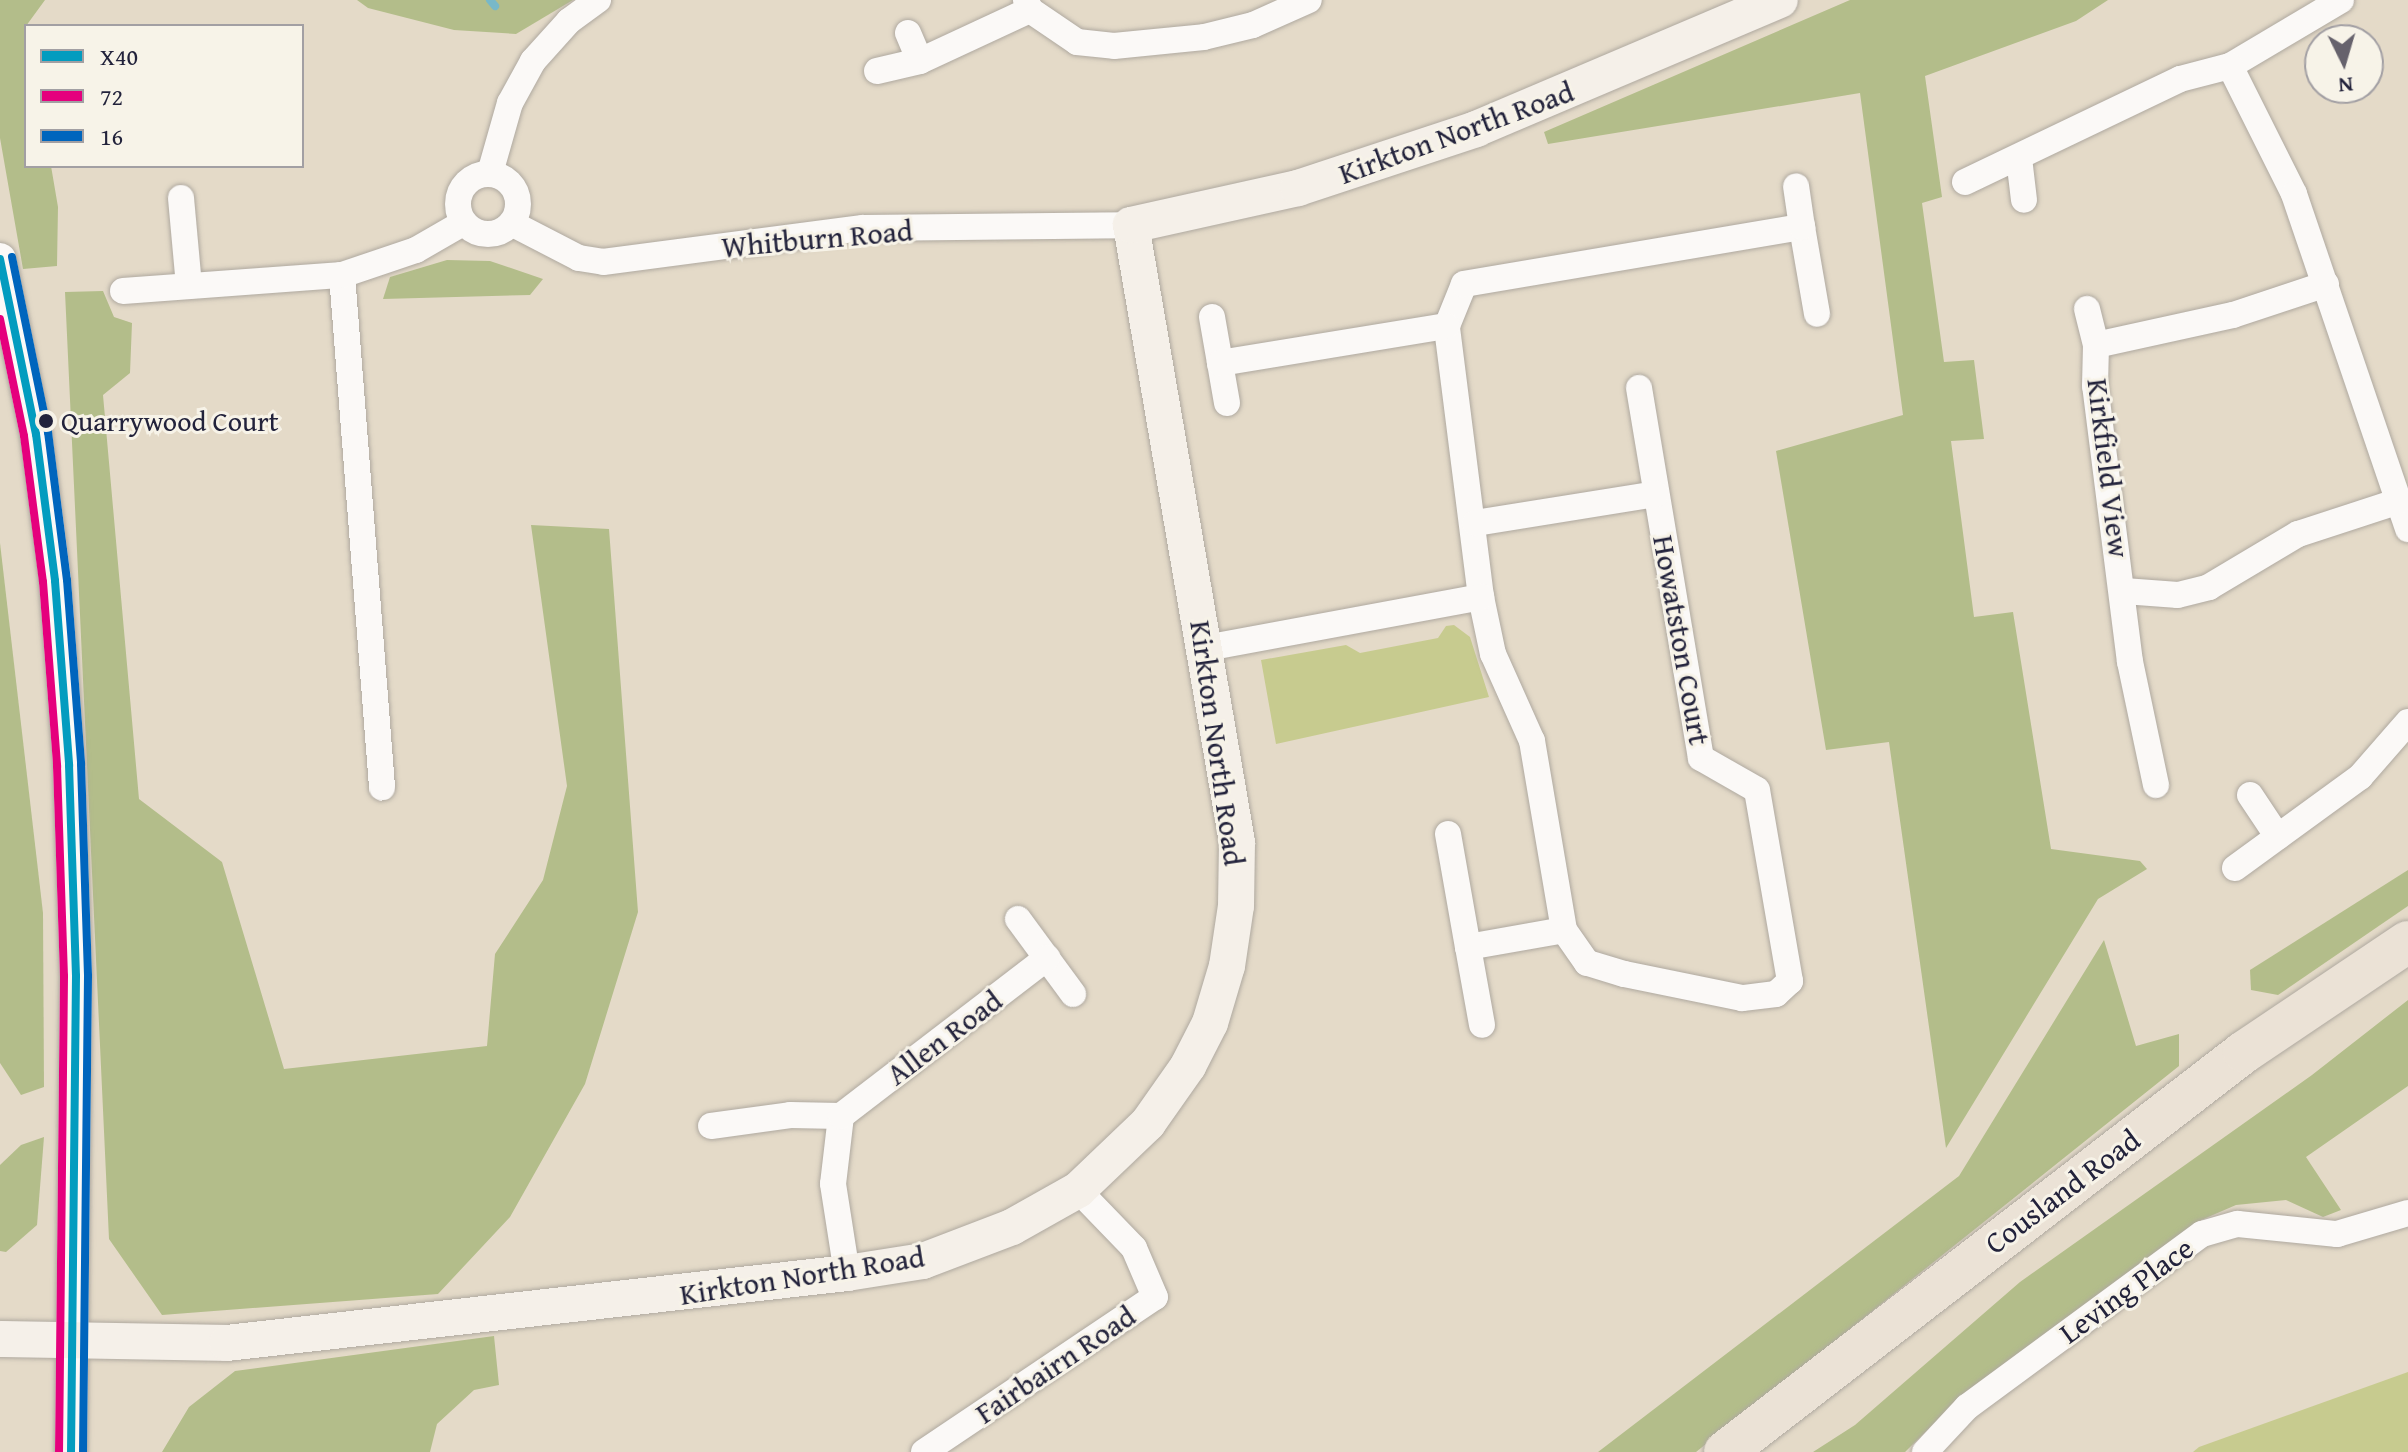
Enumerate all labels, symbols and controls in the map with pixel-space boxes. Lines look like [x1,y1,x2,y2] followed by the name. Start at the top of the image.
[24,24,304,168] legend
[2304,24,2384,104] north arrow
[100,39,138,74] text: X40
[2337,69,2355,102] text: N
[1334,73,1578,191] street label: Kirkton North Road
[100,79,123,114] text: 72
[100,119,123,154] text: 16
[720,212,914,264] street label: Whitburn Road
[2080,376,2138,560] street label: Kirkfield View
[61,404,279,438] place label: Quarrywood Court
[38,413,54,429] marker: Quarrywood Court
[1646,532,1718,748] street label: Howatston Court
[1183,618,1253,868] street label: Kirkton North Road
[879,982,1009,1092] street label: Allen Road
[1977,1121,2147,1261] street label: Cousland Road
[2052,1229,2200,1351] street label: Leving Place
[677,1238,927,1312] street label: Kirkton North Road
[968,1297,1142,1431] street label: Fairbairn Road

